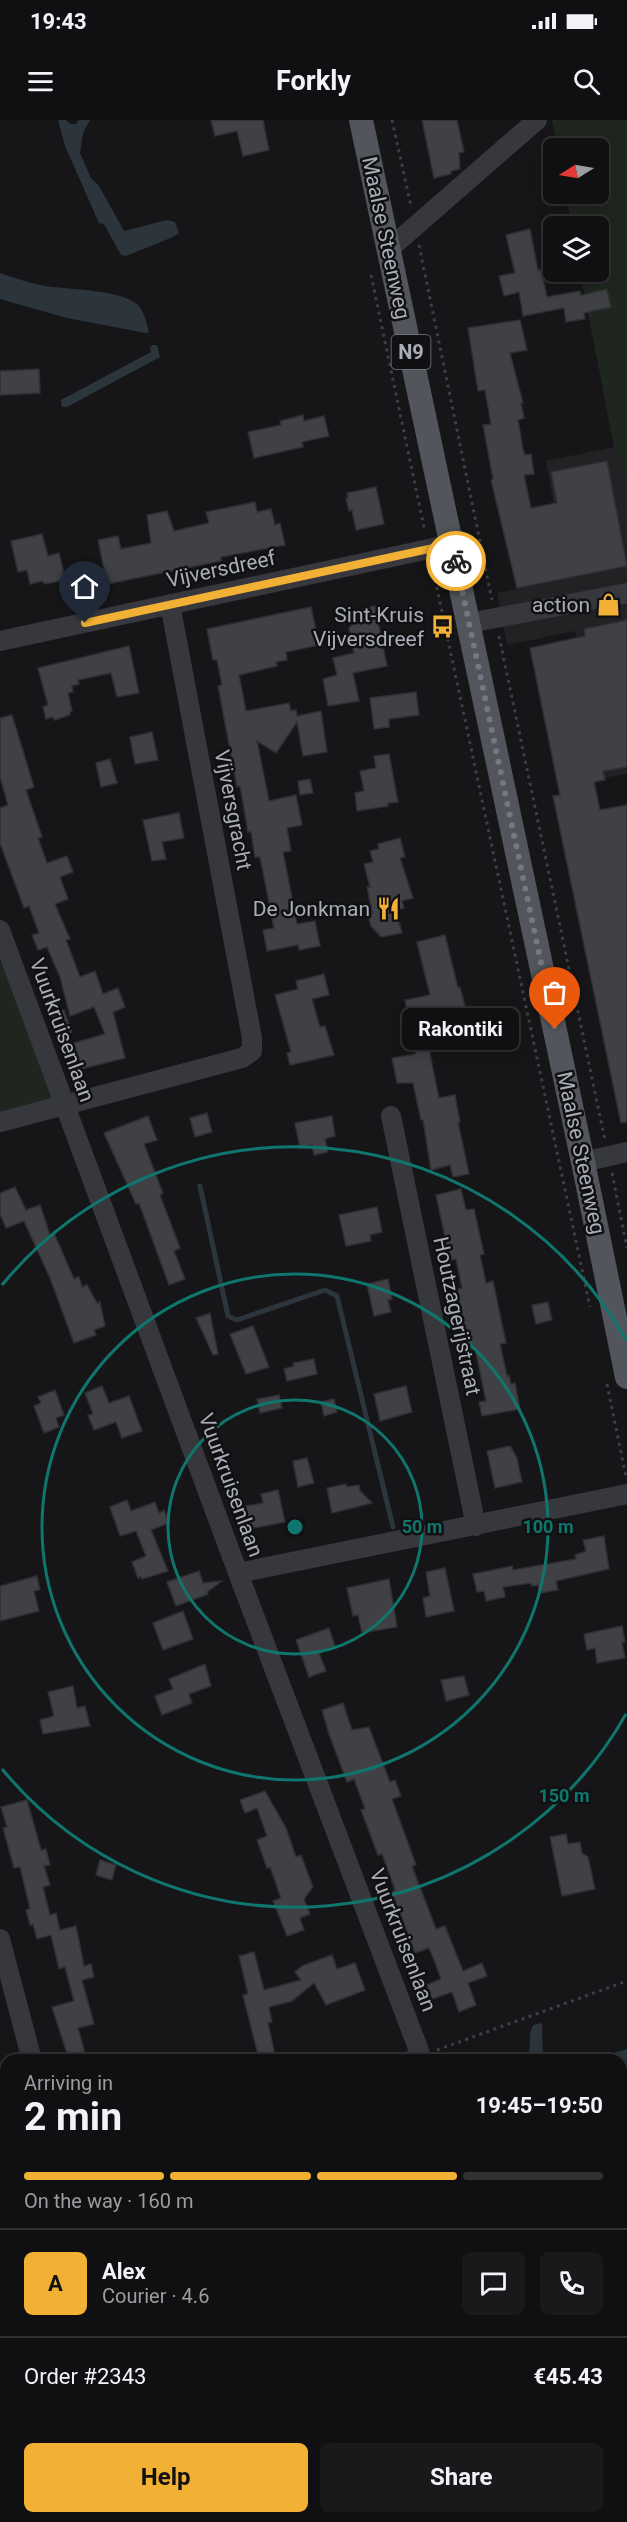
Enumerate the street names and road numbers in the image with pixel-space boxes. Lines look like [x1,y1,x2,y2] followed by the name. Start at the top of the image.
[357,155,415,321] street label: Maalse Steenweg
[392,335,430,369] road number: N9
[164,546,278,592] street label: Vijversdreef
[210,748,256,872] street label: Vijversgracht
[25,955,99,1105] street label: Vuurkruisenlaan
[552,1070,610,1236] street label: Maalse Steenweg
[428,1234,486,1398] street label: Houtzagerijstraat
[194,1410,268,1560] street label: Vuurkruisenlaan
[365,1865,441,2015] street label: Vuurkruisenlaan

